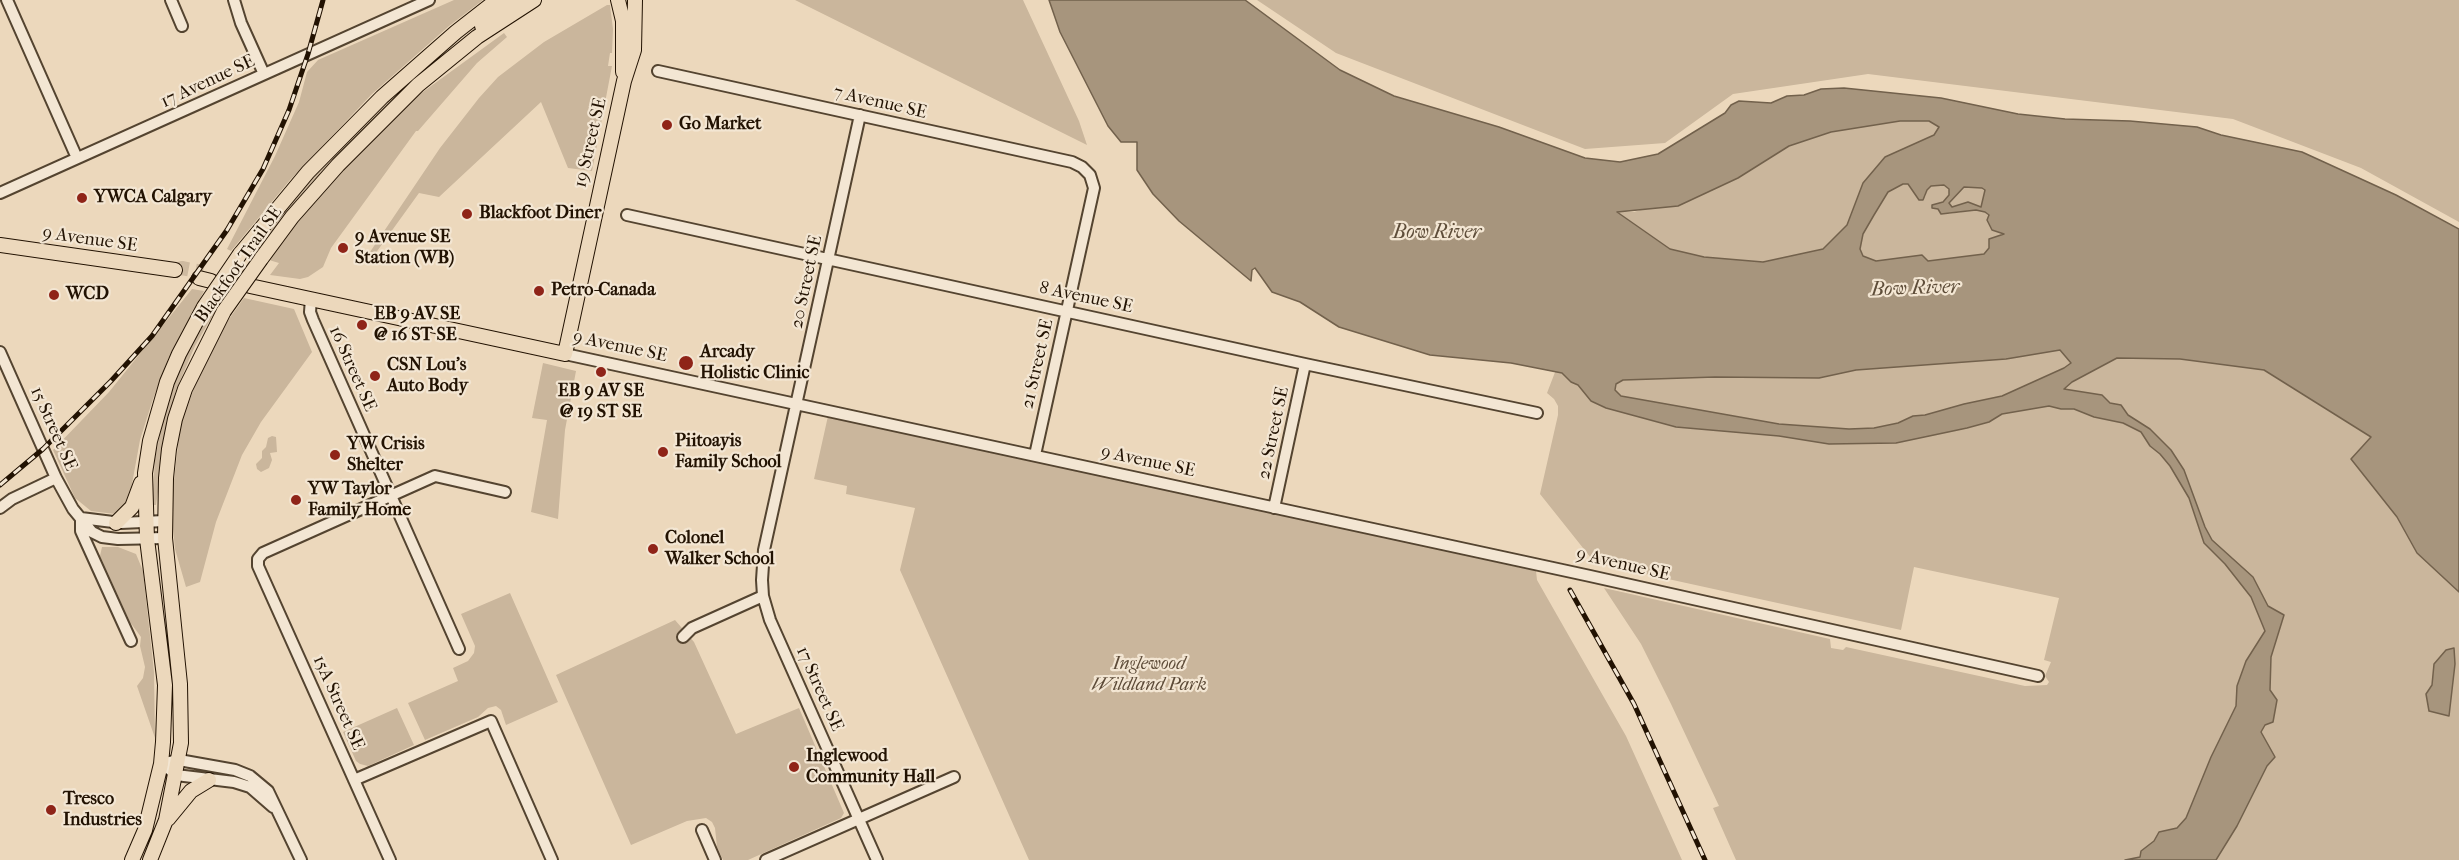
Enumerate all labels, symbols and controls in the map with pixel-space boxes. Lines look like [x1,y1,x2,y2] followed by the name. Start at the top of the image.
[158,51,258,113] street label: 17 Avenue SE
[831,82,929,124] street label: 7 Avenue SE
[570,96,612,190] street label: 19 Street SE
[679,114,761,136] place label: Go Market
[660,118,674,132] marker: Go Market
[94,187,212,209] place label: YWCA Calgary
[75,191,89,205] marker: YWCA Calgary
[191,202,287,328] street label: Blackfoot Trail SE
[479,203,601,225] place label: Blackfoot Diner
[460,207,474,221] marker: Blackfoot Diner
[1393,221,1481,245] water label: Bow River
[41,223,139,257] street label: 9 Avenue SE
[355,227,454,270] place label: 9 Avenue SE Station (WB)
[787,233,827,331] street label: 20 Street SE
[336,241,350,255] marker: 9 Avenue SE Station (WB)
[1870,275,1960,303] water label: Bow River
[1037,278,1135,318] street label: 8 Avenue SE
[551,280,655,302] place label: Petro-Canada
[66,284,109,306] place label: WCD
[532,284,546,298] marker: Petro-Canada
[47,288,61,302] marker: WCD
[374,304,460,346] place label: EB 9 AV SE @ 16 ST SE
[1017,317,1059,411] street label: 21 Street SE
[355,318,369,332] marker: EB 9 AV SE @ 16 ST SE
[324,323,380,415] street label: 16 Street SE
[571,327,669,367] street label: 9 Avenue SE
[700,342,809,385] place label: Arcady Holistic Clinic
[677,354,695,372] marker: Arcady Holistic Clinic
[387,355,468,398] place label: CSN Lou's Auto Body
[594,365,608,379] marker: EB 9 AV SE @ 19 ST SE
[368,369,382,383] marker: CSN Lou's Auto Body
[558,381,644,424] place label: EB 9 AV SE @ 19 ST SE
[25,384,81,474] street label: 15 Street SE
[1254,385,1294,481] street label: 22 Street SE
[675,431,782,474] place label: Piitoayis Family School
[347,434,425,476] place label: YW Crisis Shelter
[1099,442,1197,482] street label: 9 Avenue SE
[656,445,670,459] marker: Piitoayis Family School
[328,448,342,462] marker: YW Crisis Shelter
[308,479,411,522] place label: YW Taylor Family Home
[289,493,303,507] marker: YW Taylor Family Home
[665,528,774,570] place label: Colonel Walker School
[646,542,660,556] marker: Colonel Walker School
[1574,544,1672,586] street label: 9 Avenue SE
[791,643,847,735] street label: 17 Street SE
[308,652,368,754] street label: 15A Street SE
[1091,654,1207,696] park label: Inglewood Wildland Park
[806,746,935,789] place label: Inglewood Community Hall
[787,760,801,774] marker: Inglewood Community Hall
[63,789,142,832] place label: Tresco Industries
[44,803,58,817] marker: Tresco Industries

